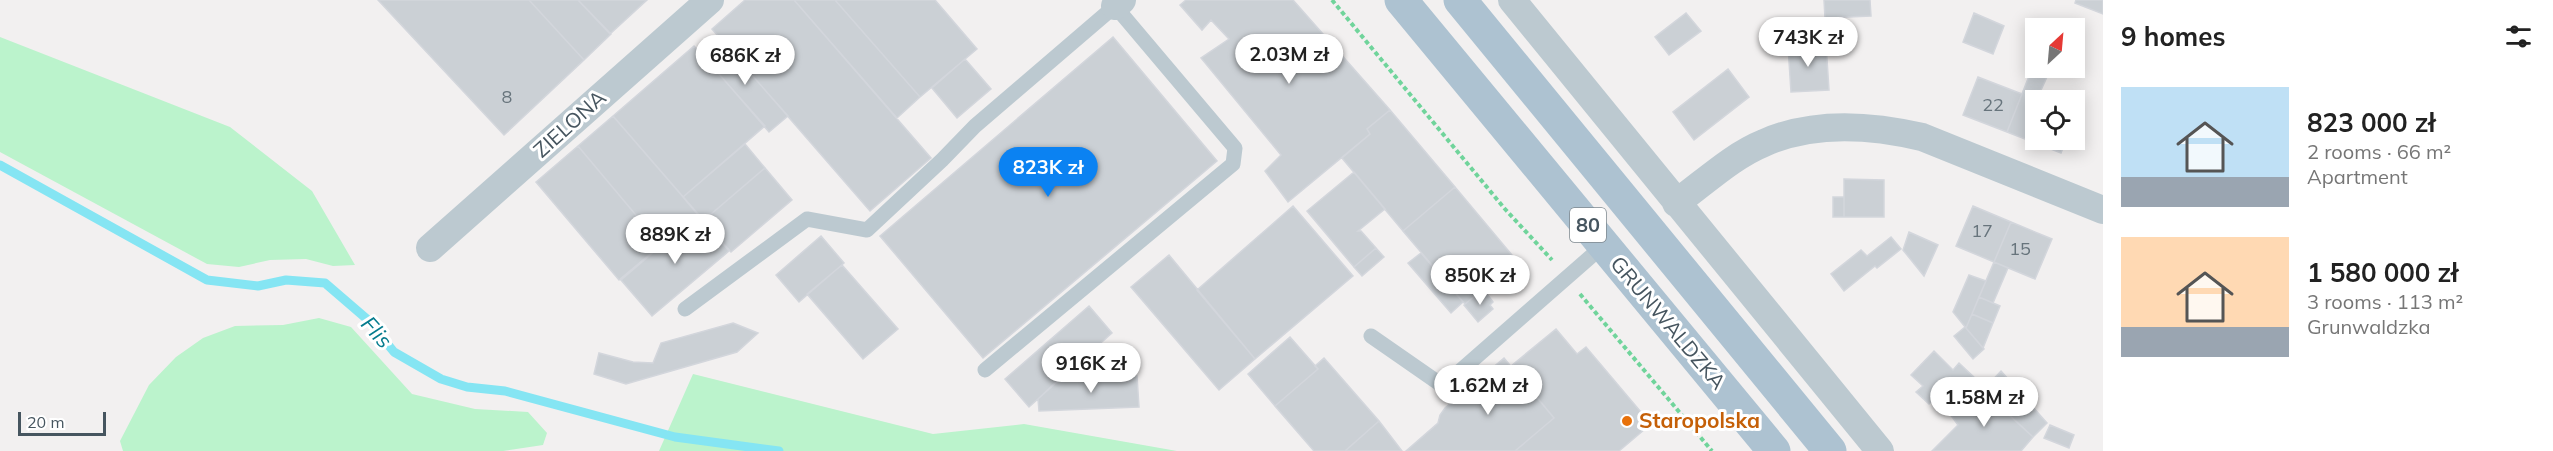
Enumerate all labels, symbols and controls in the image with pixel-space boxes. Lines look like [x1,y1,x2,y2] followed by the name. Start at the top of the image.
[1753,17,1863,68] pin: 743K zł
[2025,18,2085,78] north arrow
[2025,18,2085,150] map controls
[2121,20,2225,53] text: 9 homes
[2502,20,2535,53] icon: filters
[1773,24,1843,49] text: 743K zł
[1227,34,1351,85] pin: 2.03M zł
[690,35,800,86] pin: 686K zł
[1249,41,1329,66] text: 2.03M zł
[710,42,780,67] text: 686K zł
[528,84,611,162] street label: ZIELONA
[502,85,512,108] house number: 8
[2025,90,2085,150] button: locate
[1982,93,2004,116] house number: 22
[2307,106,2435,139] text: 823 000 zł
[2169,111,2241,183] icon: home
[2307,139,2451,164] text: 2 rooms · 66 m²
[993,147,1103,198] pin: 823K zł
[1013,154,1083,179] text: 823K zł
[2307,164,2408,189] text: Apartment
[1570,208,1606,242] road number: 80
[620,214,730,265] pin: 889K zł
[1971,219,1993,242] house number: 17
[640,221,710,246] text: 889K zł
[2009,237,2031,260] house number: 15
[1605,250,1732,395] street label: GRUNWALDZKA
[1425,255,1535,306] pin: 850K zł
[2307,256,2458,289] text: 1 580 000 zł
[2169,261,2241,333] icon: home
[1445,262,1515,287] text: 850K zł
[2307,289,2463,314] text: 3 rooms · 113 m²
[355,310,399,354] water label: Flis
[2307,314,2431,339] text: Grunwaldzka
[1036,343,1146,394] pin: 916K zł
[1056,350,1126,375] text: 916K zł
[1426,365,1550,416] pin: 1.62M zł
[1448,372,1528,397] text: 1.62M zł
[1922,377,2046,428] pin: 1.58M zł
[1944,384,2024,409] text: 1.58M zł
[1639,407,1760,433] place label: Staropolska
[18,409,106,436] scale bar
[27,412,64,432] text: 20 m
[1620,414,1634,428] marker: Staropolska

